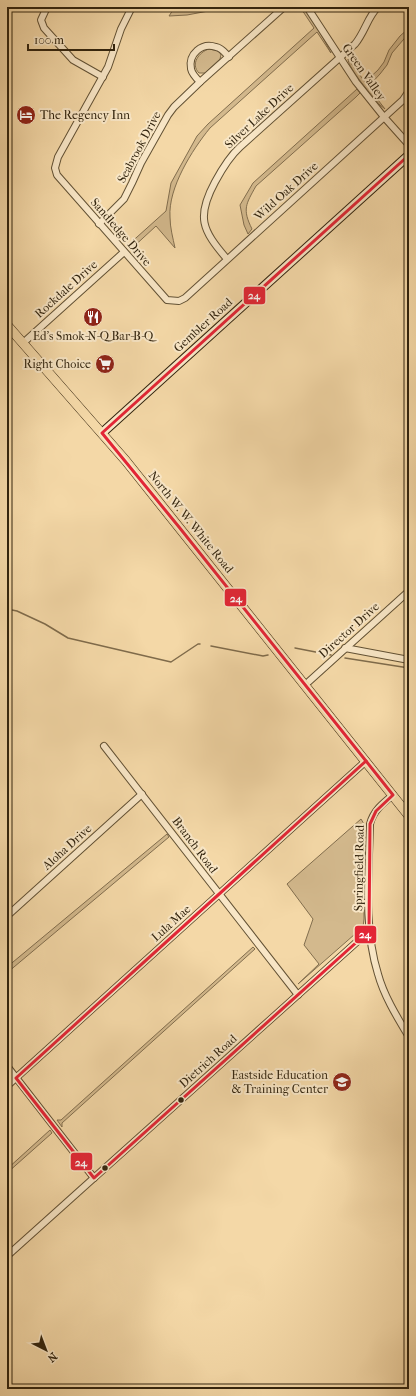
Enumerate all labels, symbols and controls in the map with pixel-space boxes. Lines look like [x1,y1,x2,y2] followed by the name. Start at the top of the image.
[28,26,114,52] scale bar
[34,33,64,47] text: 100 m
[339,41,389,104] street label: Green Valley
[222,81,296,151] street label: Silver Lake Drive
[15,104,37,126] hotel icon: The Regency Inn
[40,108,130,122] place label: The Regency Inn
[114,109,164,185] street label: Seabrook Drive
[251,159,321,224] street label: Wild Oak Drive
[88,195,154,269] street label: Sandledge Drive
[32,257,100,321] street label: Rockdale Drive
[243,286,266,305] line badge: 24
[248,289,261,302] text: 24
[171,295,236,355] street label: Gembler Road
[82,306,104,328] restaurant icon: Ed's Smok-N-Q Bar-B-Q
[33,329,157,343] place label: Ed's Smok-N-Q Bar-B-Q
[94,353,116,375] supermarket icon: Right Choice
[23,357,91,371] place label: Right Choice
[146,468,237,576] street label: North W. W. White Road
[224,588,247,607] line badge: 24
[230,592,243,605] text: 24
[316,599,382,661] street label: Director Drive
[169,814,221,876] street label: Branch Road
[39,821,94,873] street label: Aloha Drive
[351,824,367,911] street label: Springfield Road
[149,902,194,944] street label: Lula Mae
[354,925,377,944] line badge: 24
[359,928,372,941] text: 24
[176,1031,240,1091] street label: Dietrich Road
[231,1068,329,1096] place label: Eastside Education & Training Center
[331,1071,353,1093] school or university icon: Eastside Education & Training Center
[176,1095,186,1105] unlabelled marker
[70,1152,93,1171] line badge: 24
[75,1156,88,1169] text: 24
[100,1163,110,1173] unlabelled marker
[26,1330,66,1370] north arrow
[44,1349,60,1365] text: N

